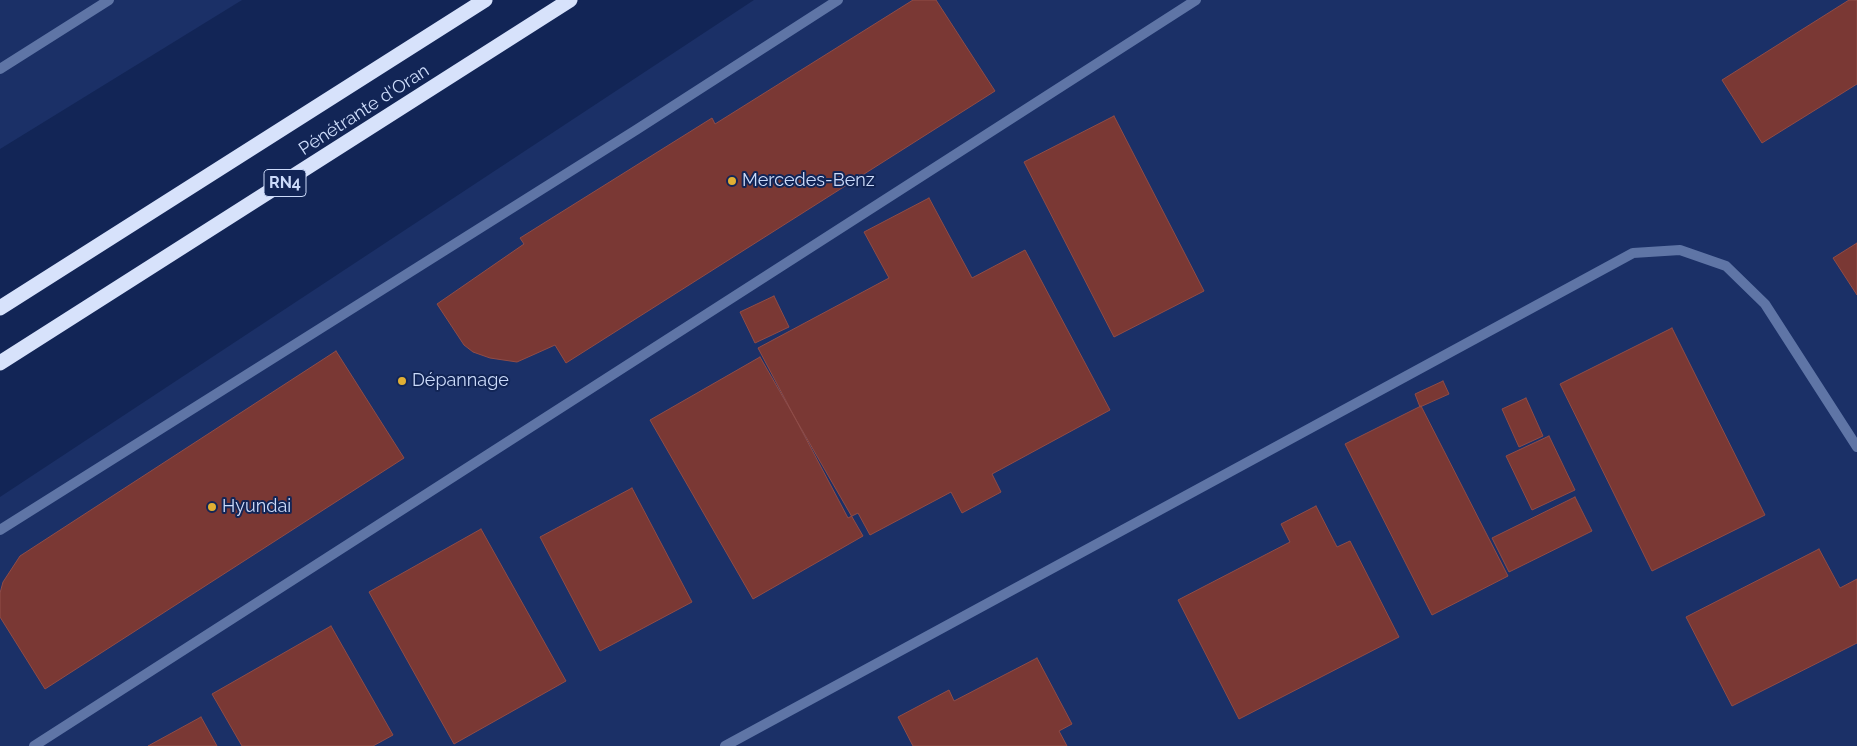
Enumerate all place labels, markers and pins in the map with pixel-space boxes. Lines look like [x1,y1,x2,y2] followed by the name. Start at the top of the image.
[742,170,875,192] place label: Mercedes-Benz
[726,175,738,187] marker: Mercedes-Benz
[412,370,509,392] place label: Dépannage
[396,375,408,387] marker: Dépannage
[222,496,291,518] place label: Hyundai
[206,501,218,513] marker: Hyundai

